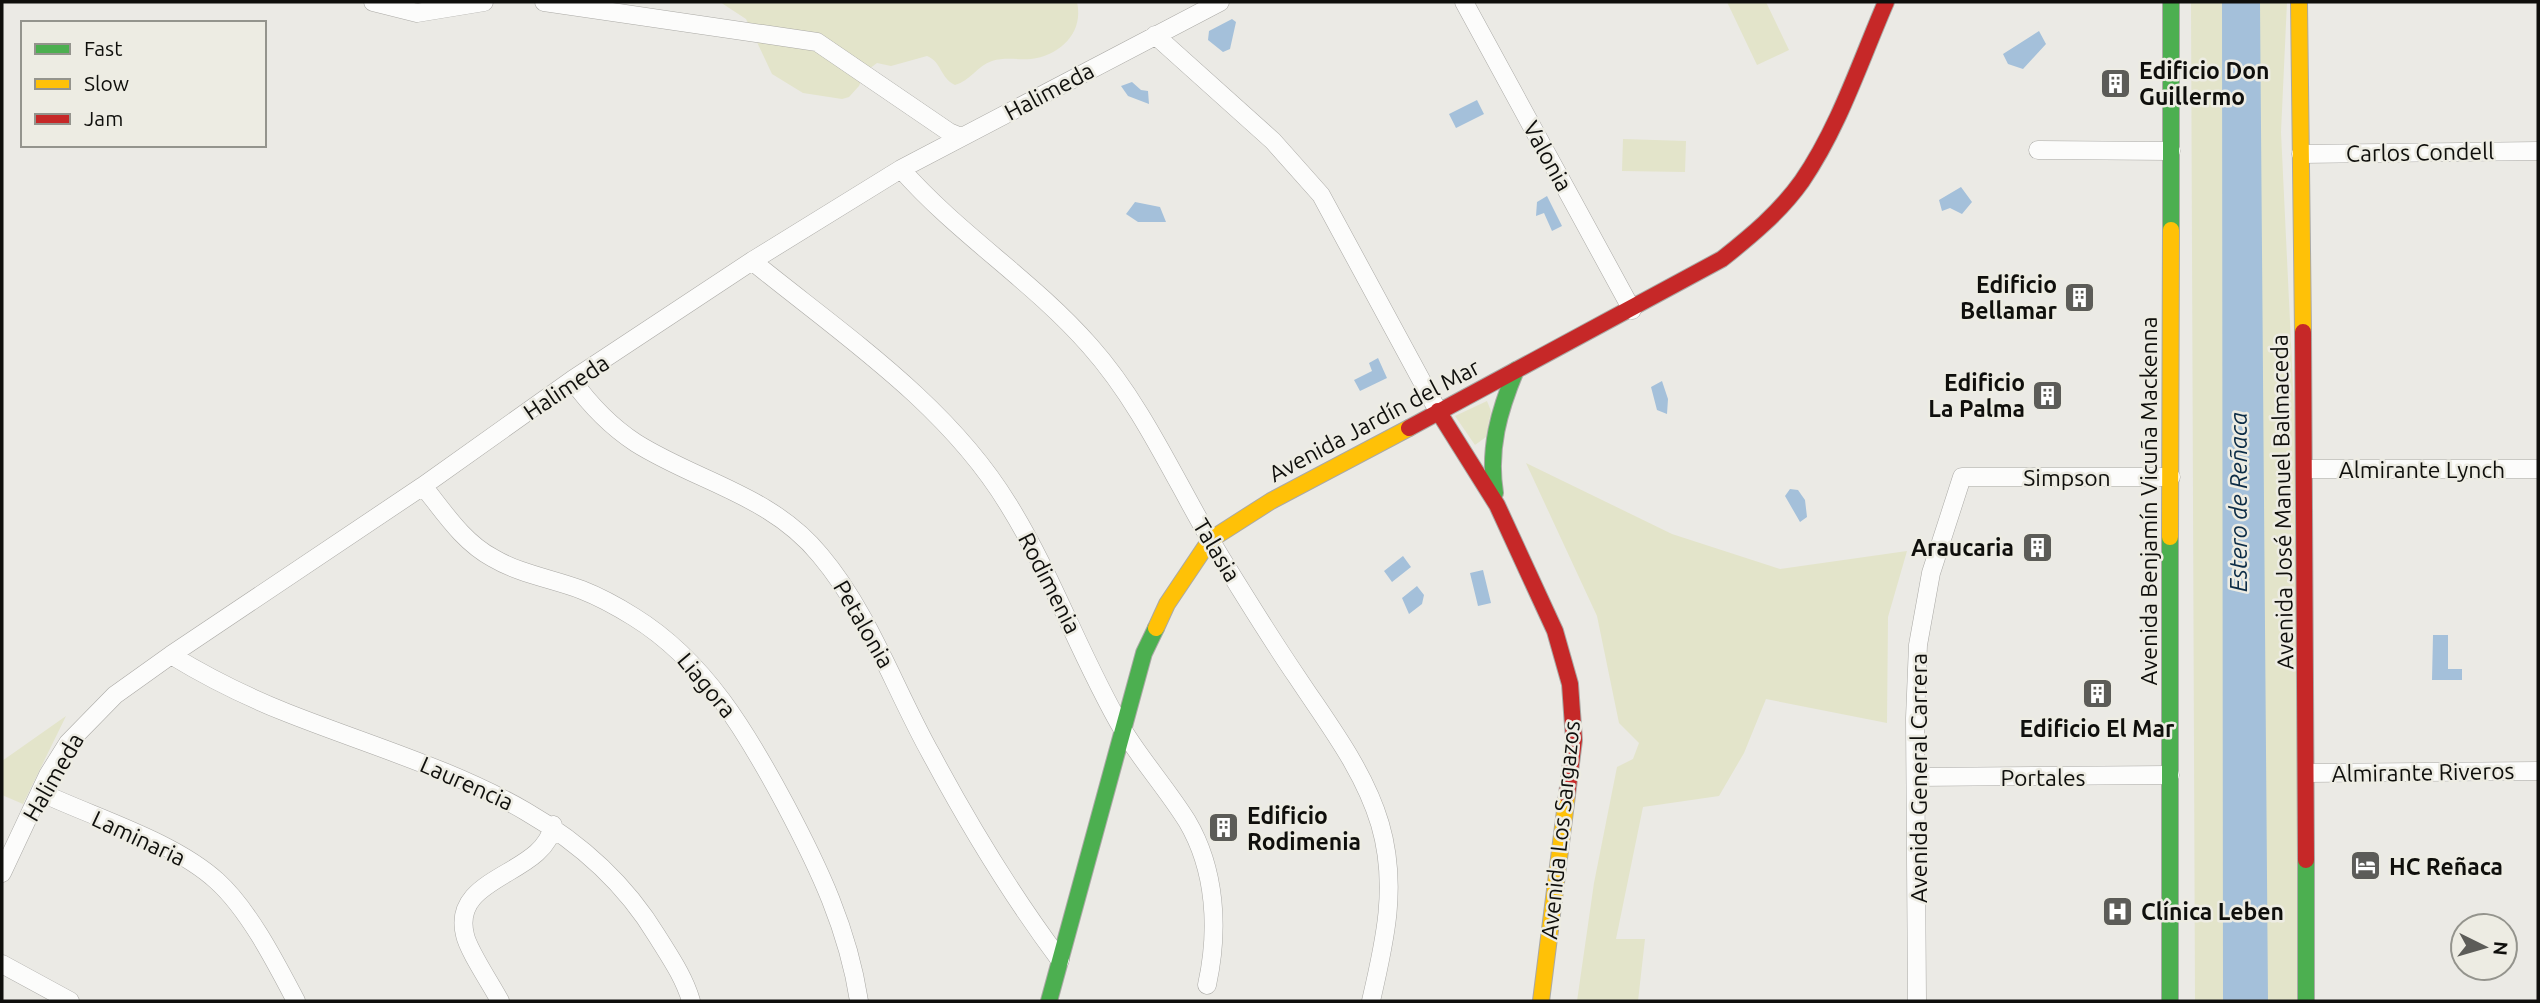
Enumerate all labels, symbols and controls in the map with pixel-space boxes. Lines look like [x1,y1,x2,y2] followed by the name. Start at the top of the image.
[21,21,266,147] legend
[84,36,122,60] text: Fast
[1000,57,1098,125] street label: Halimeda
[2139,58,2269,109] place label: Edificio Don Guillermo
[2099,66,2133,100] building icon: Edificio Don Guillermo
[84,71,129,95] text: Slow
[84,106,123,130] text: Jam
[1519,117,1577,195] street label: Valonia
[2346,138,2494,166] street label: Carlos Condell
[1960,272,2058,323] place label: Edificio Bellamar
[2063,280,2097,314] building icon: Edificio Bellamar
[2136,317,2161,685] street label: Avenida Benjamín Vicuña Mackenna
[2267,334,2297,670] street label: Avenida José Manuel Balmaceda
[519,349,613,425] street label: Halimeda
[1264,354,1484,486] street label: Avenida Jardín del Mar
[1928,370,2025,421] place label: Edificio La Palma
[2031,378,2065,412] building icon: Edificio La Palma
[2225,412,2252,592] water label: Estero de Reñaca
[2339,457,2505,482] street label: Almirante Lynch
[2023,465,2111,490] street label: Simpson
[1189,514,1245,586] street label: Talasia
[1014,528,1086,638] street label: Rodimenia
[2020,530,2054,564] building icon: Araucaria
[1911,535,2014,560] place label: Araucaria
[829,576,899,672] street label: Petalonia
[673,648,741,722] street label: Liagora
[1906,653,1931,903] street label: Avenida General Carrera
[2080,677,2114,711] building icon: Edificio El Mar
[2020,716,2175,741] place label: Edificio El Mar
[1536,719,1584,941] street label: Avenida Los Sargazos
[18,729,88,825] street label: Halimeda
[417,751,517,815] street label: Laurencia
[2331,758,2515,786] street label: Almirante Riveros
[2000,765,2086,790] street label: Portales
[1247,803,1361,854] place label: Edificio Rodimenia
[88,806,190,870] street label: Laminaria
[1207,811,1241,845] building icon: Edificio Rodimenia
[2349,849,2383,883] hotel icon: HC Reñaca
[2389,854,2503,879] place label: HC Reñaca
[2101,894,2135,928] hospital icon: Clínica Leben
[2141,899,2284,924] place label: Clínica Leben
[2449,912,2519,982] north arrow
[2489,940,2513,957] text: N

